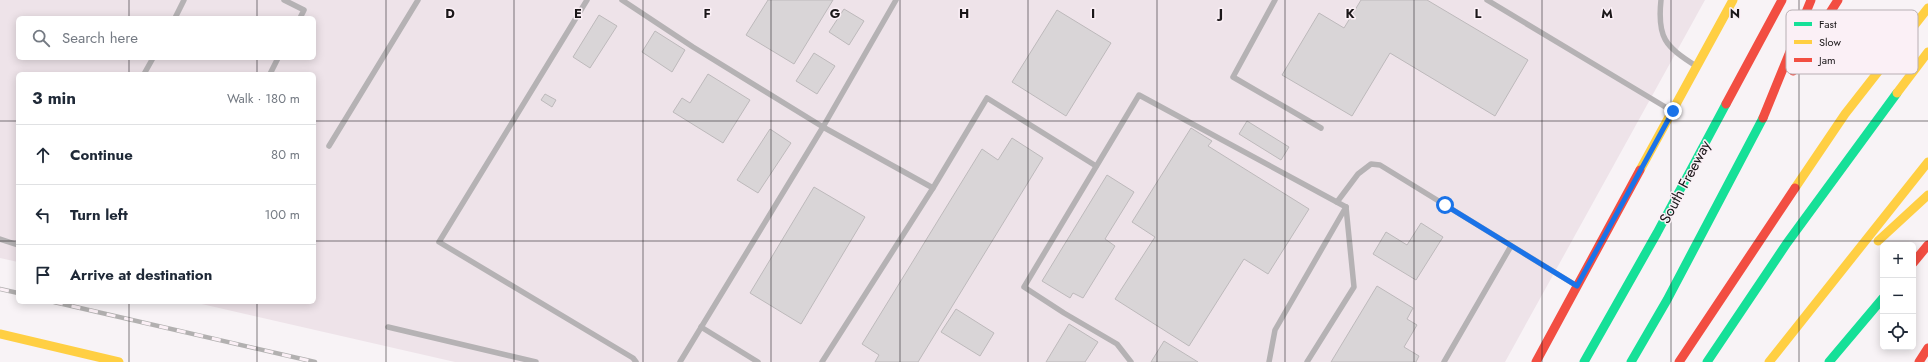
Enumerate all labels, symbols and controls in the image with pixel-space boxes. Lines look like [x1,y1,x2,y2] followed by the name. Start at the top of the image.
[445,4,455,23] text: D
[574,4,582,23] text: E
[703,4,711,23] text: F
[830,4,841,23] text: G
[959,4,969,23] text: H
[1091,4,1095,23] text: I
[1216,4,1223,23] text: J
[1345,4,1355,23] text: K
[1475,4,1482,23] text: L
[1601,4,1613,23] text: M
[1730,4,1740,23] text: N
[1786,10,1918,74] legend
[16,16,316,60] search box
[1819,16,1837,32] text: Fast
[30,27,52,49] icon: search
[62,27,138,49] text: Search here
[1819,34,1841,50] text: Slow
[1817,52,1836,68] text: Jam
[32,86,76,110] text: 3 min
[227,89,300,108] text: Walk · 180 m
[1664,102,1682,120] route end
[1654,136,1716,228] street label: South Freeway
[32,144,54,166] icon: ahead
[70,144,133,166] text: Continue
[271,145,300,164] text: 80 m
[1436,196,1454,214] route start
[32,204,54,226] icon: left
[70,204,128,226] text: Turn left
[265,205,300,224] text: 100 m
[1880,242,1916,350] map controls
[1880,242,1916,278] button: +
[32,264,54,286] icon: arrive
[70,264,212,286] text: Arrive at destination
[1880,278,1916,314] button: −
[1880,314,1916,350] button: locate

